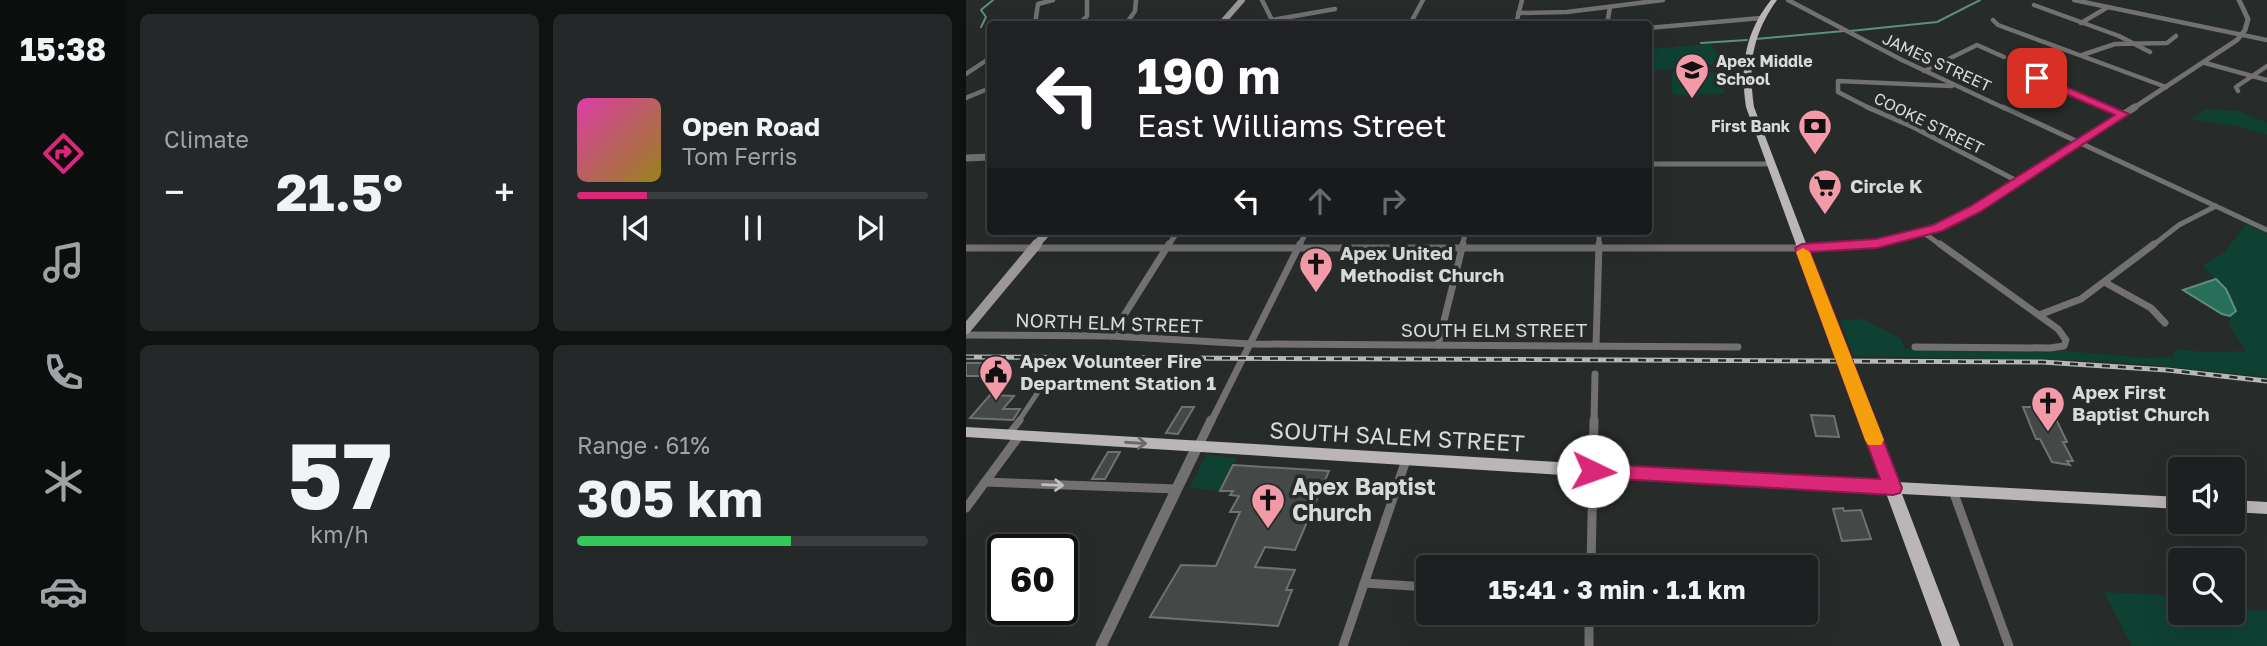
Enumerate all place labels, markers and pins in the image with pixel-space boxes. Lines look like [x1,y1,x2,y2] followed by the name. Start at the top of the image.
[2007,48,2067,108] pin
[1673,51,1711,100] school or university icon: Apex Middle School
[1716,51,1813,89] place label: Apex Middle School
[1796,107,1834,156] bank icon: First Bank
[1711,116,1791,136] place label: First Bank
[1806,167,1844,216] supermarket icon: Circle K
[1850,174,1923,197] place label: Circle K
[1340,241,1504,286] place label: Apex United Methodist Church
[1297,245,1335,294] church icon: Apex United Methodist Church
[1020,349,1216,394] place label: Apex Volunteer Fire Department Station 1
[977,353,1015,402] public building icon: Apex Volunteer Fire Department Station 1
[2072,380,2210,425] place label: Apex First Baptist Church
[2029,384,2067,433] church icon: Apex First Baptist Church
[1292,472,1436,526] place label: Apex Baptist Church
[1249,481,1287,530] church icon: Apex Baptist Church

